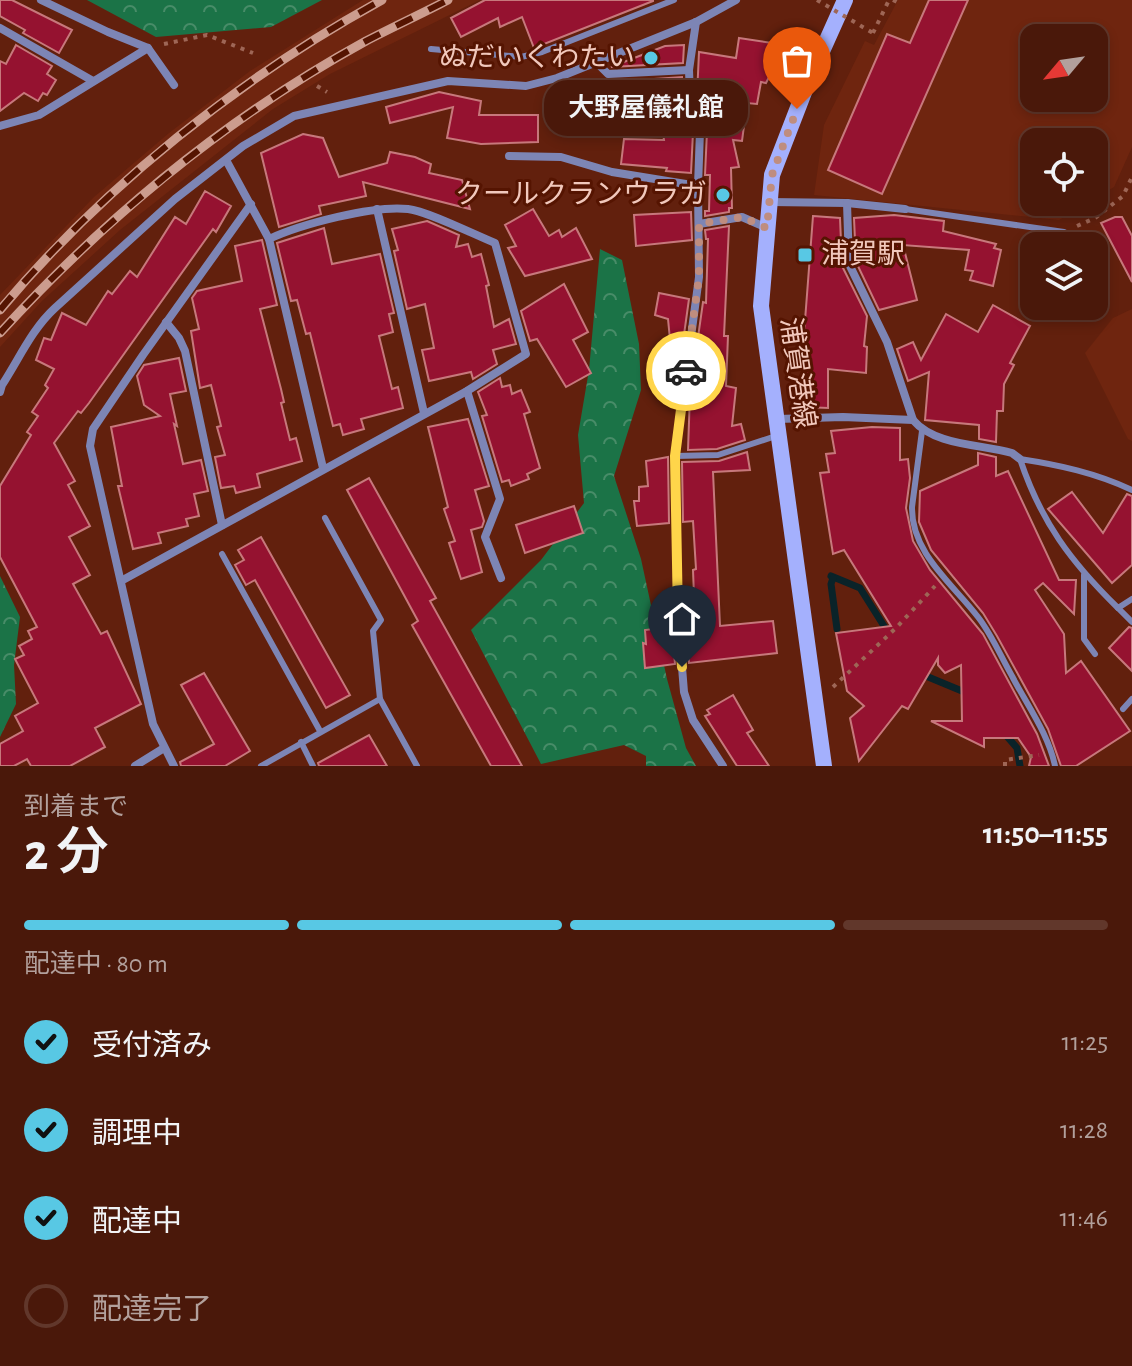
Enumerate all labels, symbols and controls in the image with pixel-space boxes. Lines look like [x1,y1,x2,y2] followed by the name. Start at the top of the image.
[1020,24,1108,112] north arrow
[1020,24,1108,320] map controls
[763,27,831,109] pin
[775,39,819,83] icon: bag
[439,43,635,72] place label: ぬだいくわたい
[642,49,660,67] marker: ぬだいくわたい
[545,81,749,137] callout: 大野屋儀礼館
[568,95,724,121] text: 大野屋儀礼館
[1020,128,1108,216] button: locate
[455,180,707,209] place label: クールクランウラガ
[714,186,732,204] marker: クールクランウラガ
[1020,232,1108,320] button: layers
[821,239,905,269] place label: 浦賀駅
[796,246,814,264] marker: 浦賀駅
[775,315,821,430] street label: 浦賀港線
[646,331,726,411] courier
[664,349,708,393] icon: car
[648,585,716,667] pin
[660,597,704,641] icon: home
[24,794,128,820] text: 到着まで
[983,819,1108,849] text: 11:50–11:55
[24,827,108,879] text: 2 分
[24,951,168,977] text: 配達中 · 80 m
[24,1020,68,1064] icon: check
[1061,1029,1108,1055] text: 11:25
[92,1031,212,1061] text: 受付済み
[24,1108,68,1152] icon: check
[1060,1117,1108,1143] text: 11:28
[92,1119,182,1149] text: 調理中
[24,1196,68,1240] icon: check
[1059,1205,1108,1231] text: 11:46
[92,1207,182,1237] text: 配達中
[92,1295,212,1325] text: 配達完了

